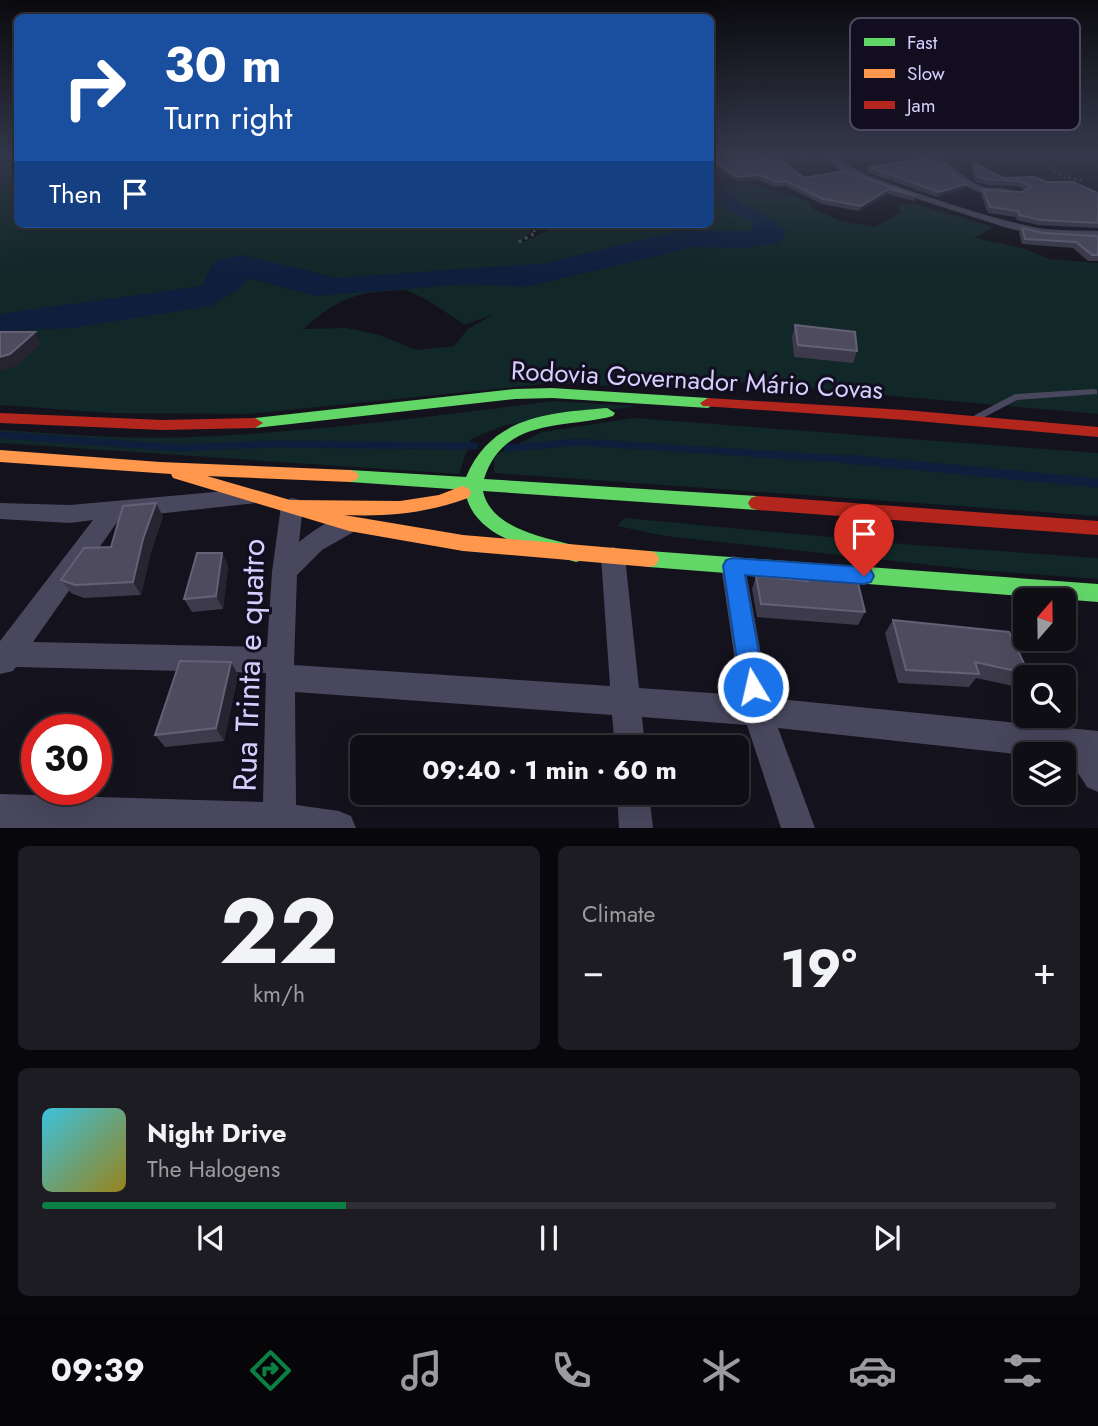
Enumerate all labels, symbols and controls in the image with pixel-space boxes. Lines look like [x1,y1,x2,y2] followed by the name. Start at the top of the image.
[850,18,1080,130] legend
[907,29,938,56] text: Fast
[164,30,282,100] text: 30 m
[49,42,140,133] icon: right
[907,60,945,87] text: Slow
[904,92,936,119] text: Jam
[164,95,293,141] text: Turn right
[49,175,102,213] text: Then
[116,175,154,213] icon: arrive
[510,351,884,409] street label: Rodovia Governador Mário Covas
[834,504,894,576] pin
[845,515,883,553] icon: arrive
[222,538,276,792] street label: Rua Trinta e quatro
[1013,588,1076,651] north arrow
[1013,588,1076,805] map controls
[716,650,790,724] position arrow
[1013,665,1076,728] button: search
[21,714,112,805] speed limit sign: 30
[1013,742,1076,805] button: layers
[422,751,677,789] text: 09:40 · 1 min · 60 m
[219,866,339,997] text: 22
[582,897,655,931] text: Climate
[780,931,857,1007] text: 19°
[582,943,604,998] text: −
[1033,943,1056,998] text: +
[253,977,305,1011] text: km/h
[147,1114,287,1152] text: Night Drive
[147,1152,280,1186] text: The Halogens
[192,1219,230,1257] icon: previous
[530,1219,568,1257] icon: pause
[868,1219,906,1257] icon: next
[246,1346,295,1395] icon: directions
[397,1346,446,1395] icon: music
[547,1346,596,1395] icon: phone
[697,1346,746,1395] icon: climate
[848,1346,897,1395] icon: car
[998,1346,1047,1395] icon: filters
[51,1347,145,1393] text: 09:39

